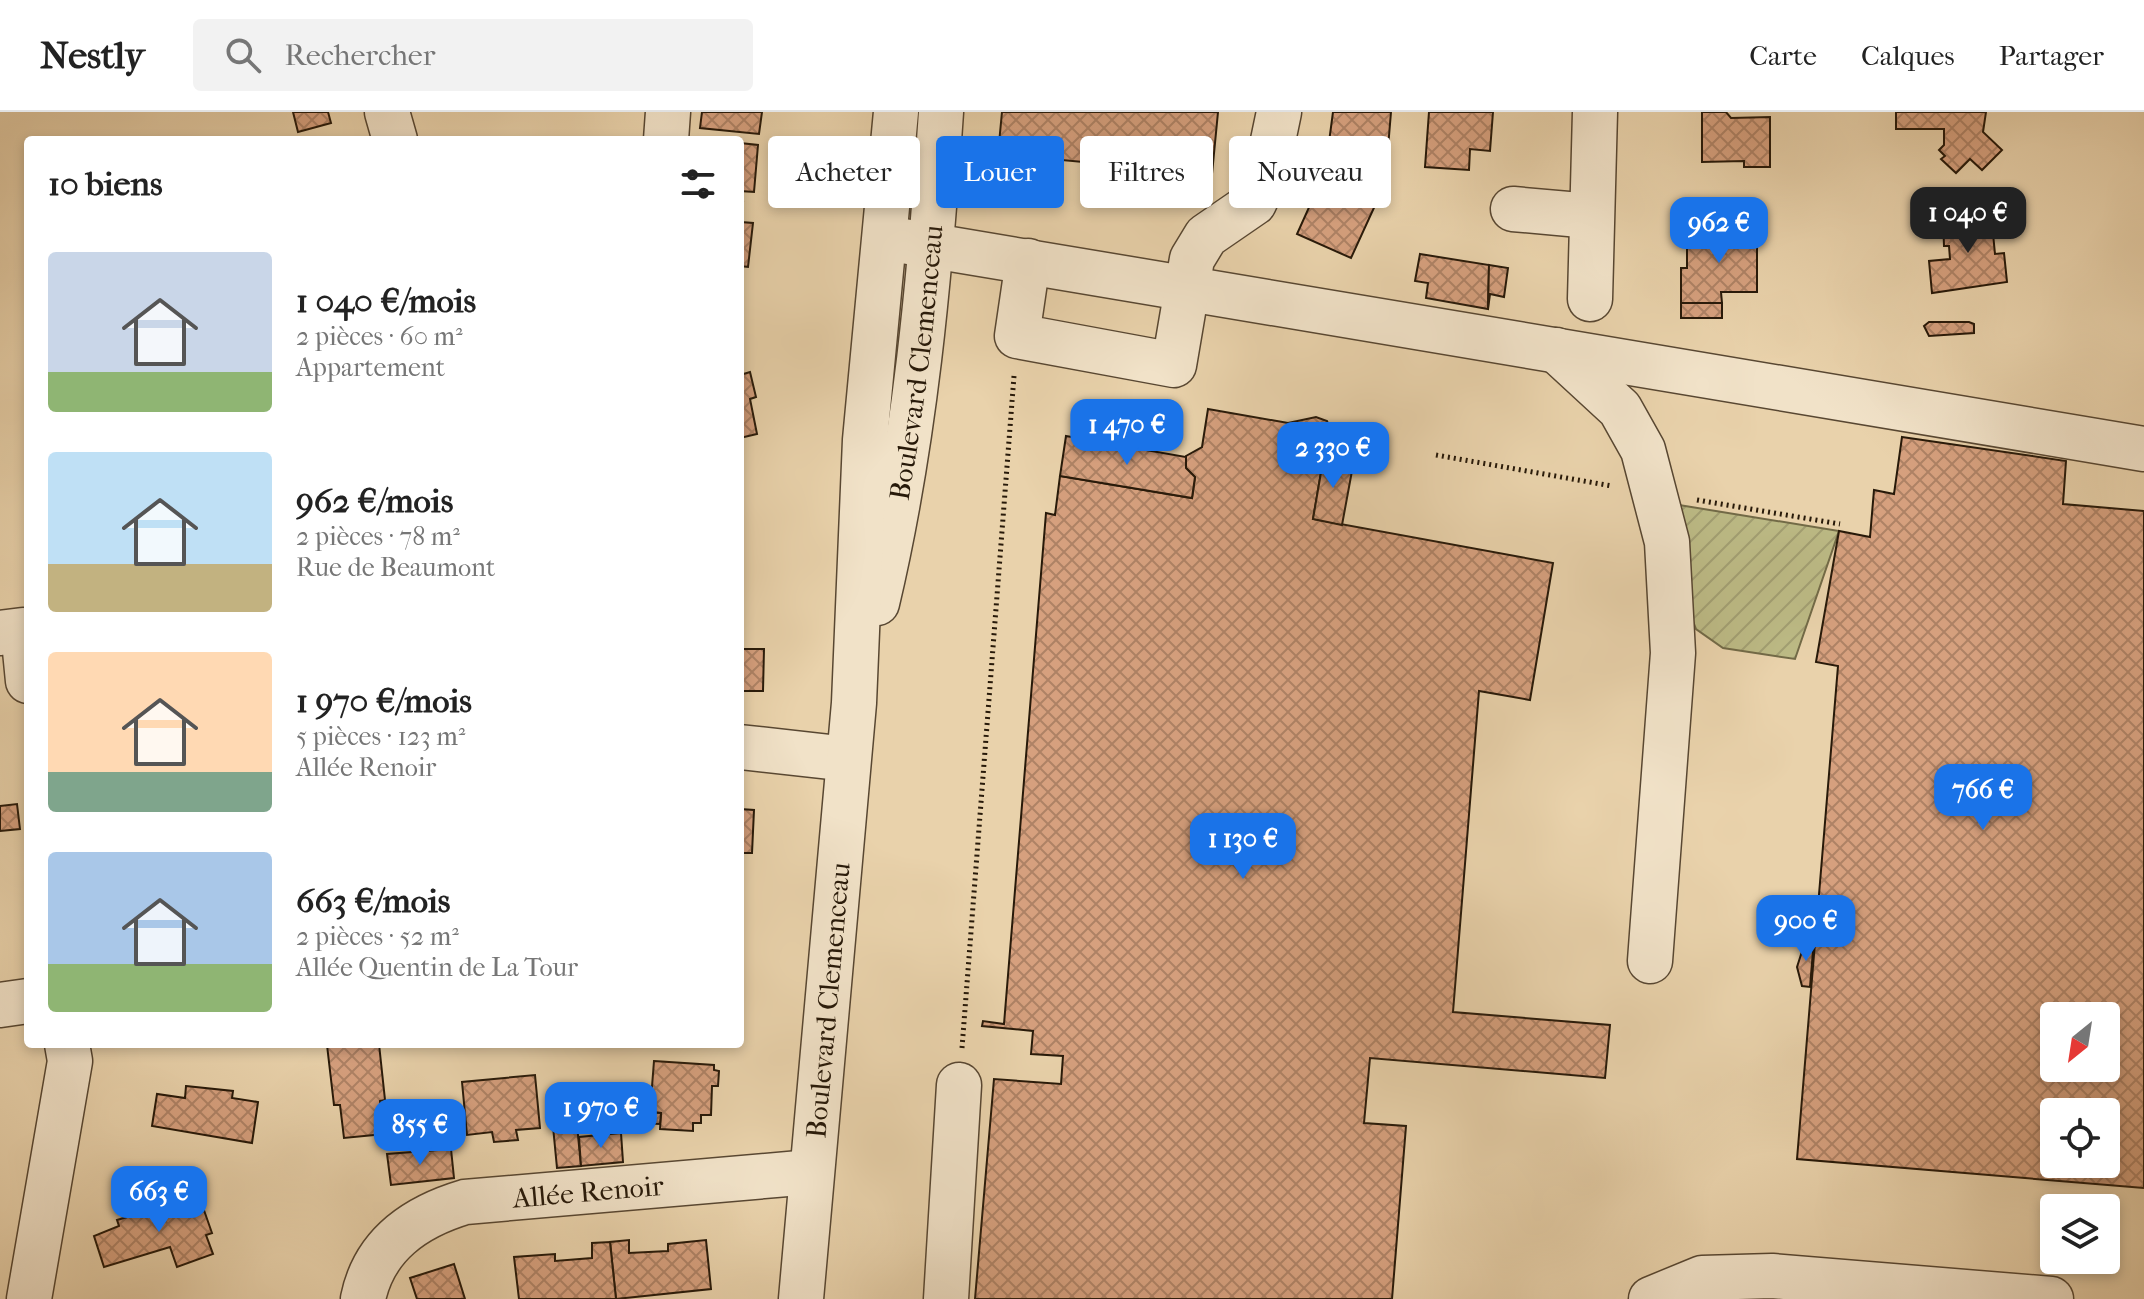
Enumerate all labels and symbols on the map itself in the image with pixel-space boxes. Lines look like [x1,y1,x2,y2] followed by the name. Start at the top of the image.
[1894,187,2042,255] pin: 1 040 €
[1663,197,1775,265] pin: 962 €
[883,223,950,503] street label: Boulevard Clemenceau
[1053,399,1201,467] pin: 1 470 €
[1259,422,1407,490] pin: 2 330 €
[1927,764,2039,832] pin: 766 €
[1169,813,1317,881] pin: 1 130 €
[799,861,857,1140] street label: Boulevard Clemenceau
[1750,895,1862,963] pin: 900 €
[2040,1002,2120,1082] north arrow
[527,1082,675,1150] pin: 1 970 €
[364,1099,476,1167] pin: 855 €
[103,1166,215,1234] pin: 663 €
[510,1169,665,1215] street label: Allée Renoir

